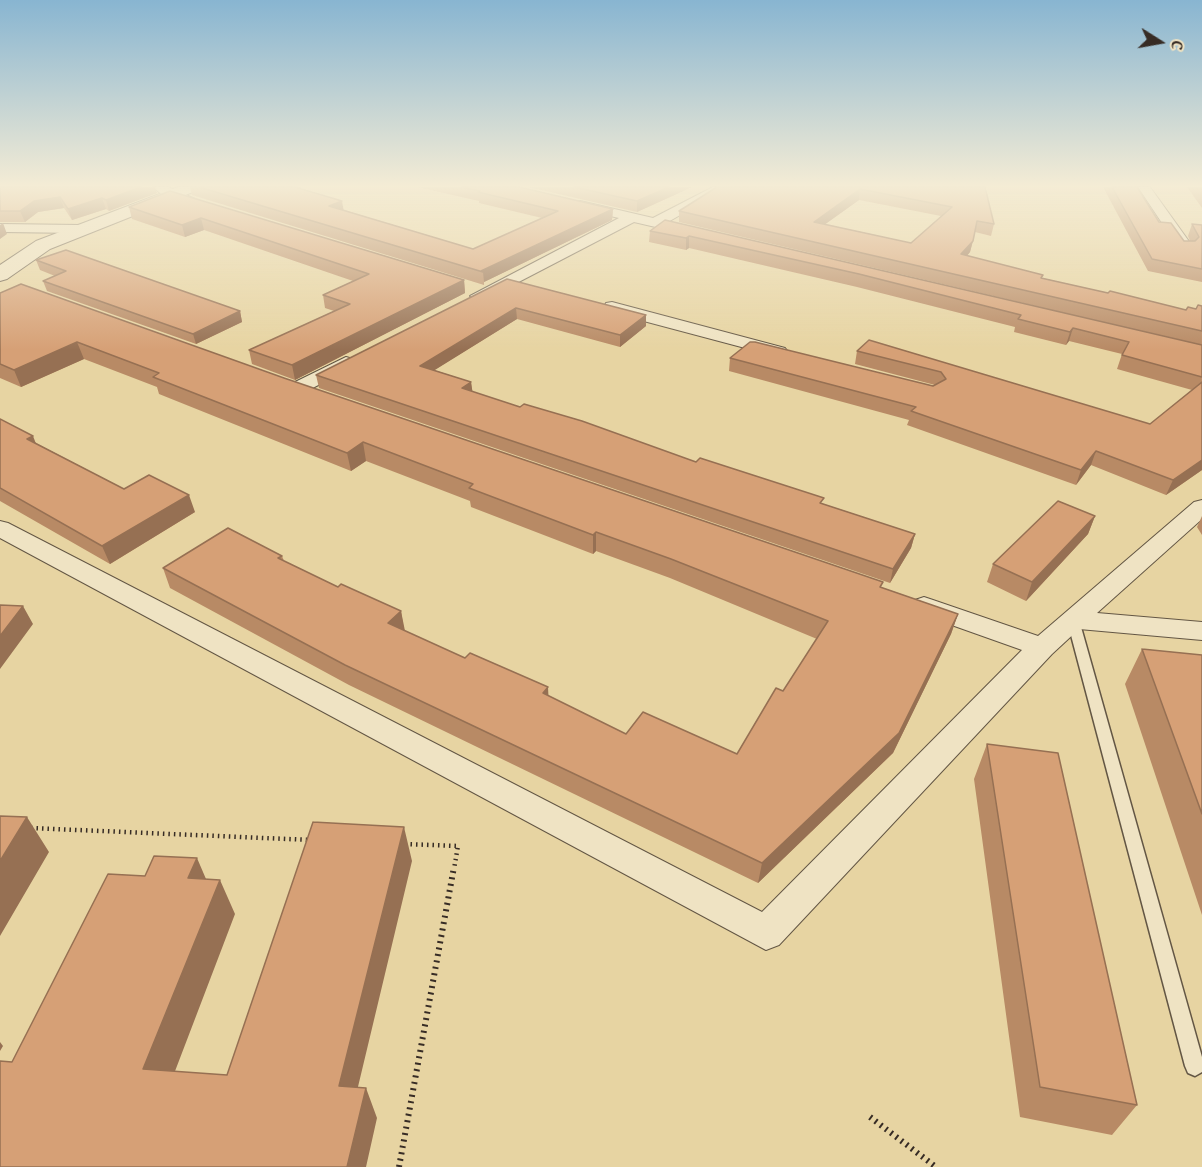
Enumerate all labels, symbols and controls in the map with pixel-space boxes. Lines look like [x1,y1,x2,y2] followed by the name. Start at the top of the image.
[1130,12,1190,72] north arrow
[1165,39,1190,52] text: С

